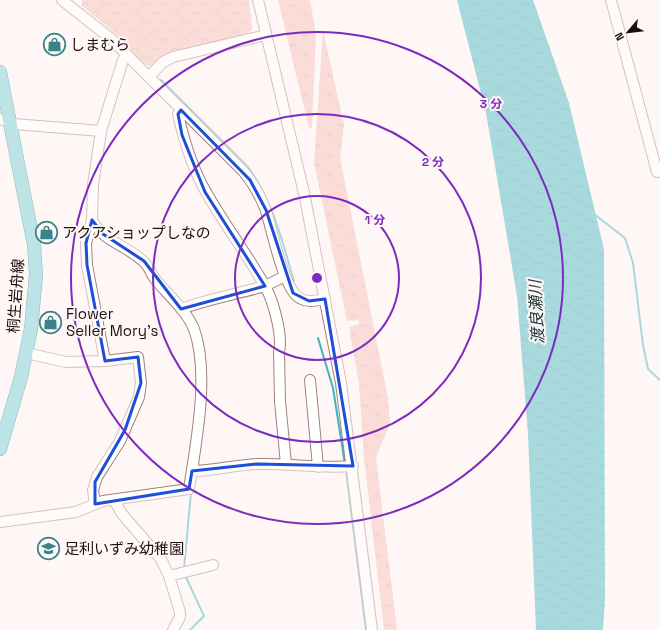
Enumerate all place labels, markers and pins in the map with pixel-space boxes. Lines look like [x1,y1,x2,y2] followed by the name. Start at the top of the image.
[42,32,68,58] shop icon: しまむら
[70,35,130,54] place label: しまむら
[34,220,60,246] shop icon: アクアショップしなの
[62,223,211,242] place label: アクアショップしなの
[310,271,324,285] centre of rings
[66,304,159,340] place label: Flower Seller Mory's
[37,310,63,336] shop icon: Flower Seller Mory's
[35,536,61,562] school or university icon: 足利いずみ幼稚園
[64,539,184,558] place label: 足利いずみ幼稚園

